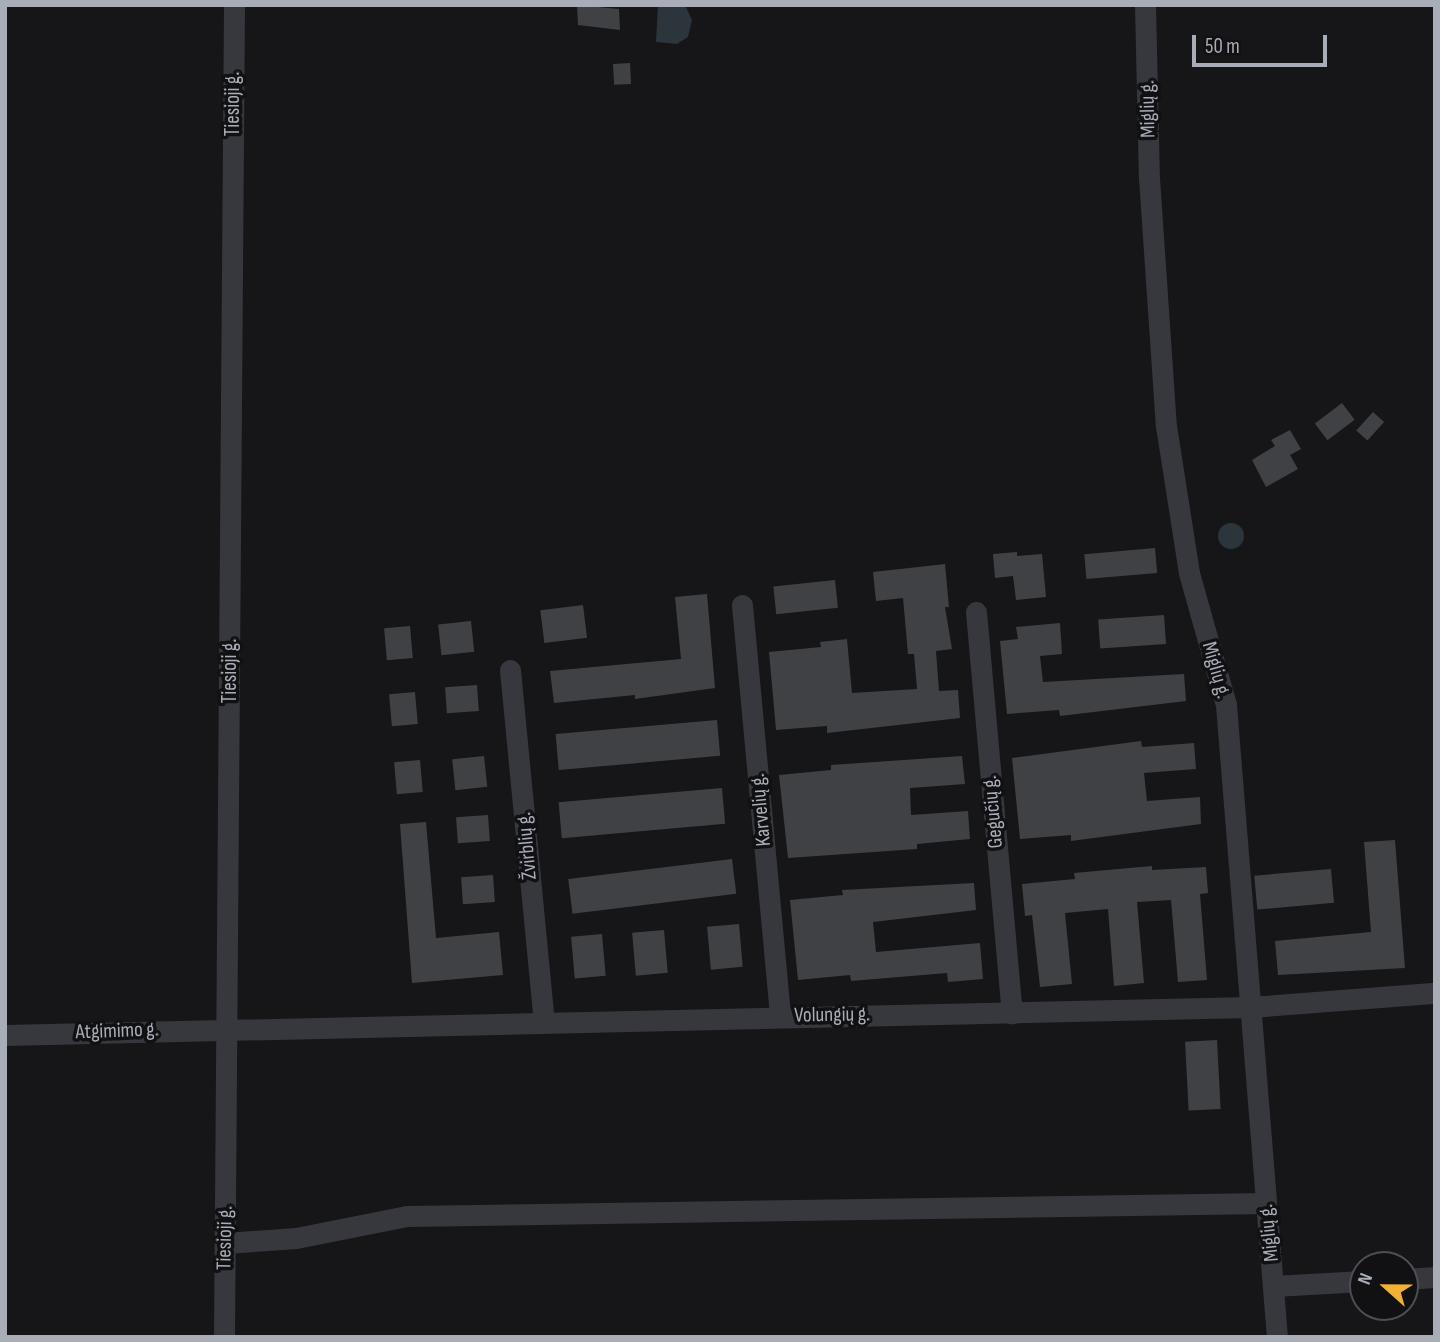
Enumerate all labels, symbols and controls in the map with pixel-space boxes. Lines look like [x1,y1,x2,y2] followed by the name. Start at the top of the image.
[1195,21,1330,65] scale bar
[1205,34,1240,59] text: 50 m
[220,72,246,136] street label: Tiesioji g.
[1135,80,1161,138] street label: Miglių g.
[217,639,243,703] street label: Tiesioji g.
[1196,639,1236,701] street label: Miglių g.
[745,773,777,847] street label: Karvelių g.
[977,775,1009,849] street label: Gegučių g.
[511,811,543,881] street label: Žvirblių g.
[794,1002,870,1028] street label: Volungių g.
[75,1017,159,1045] street label: Atgimimo g.
[1253,1203,1285,1263] street label: Miglių g.
[212,1206,238,1270] street label: Tiesioji g.
[1349,1251,1419,1321] north arrow
[1353,1270,1378,1288] text: N

